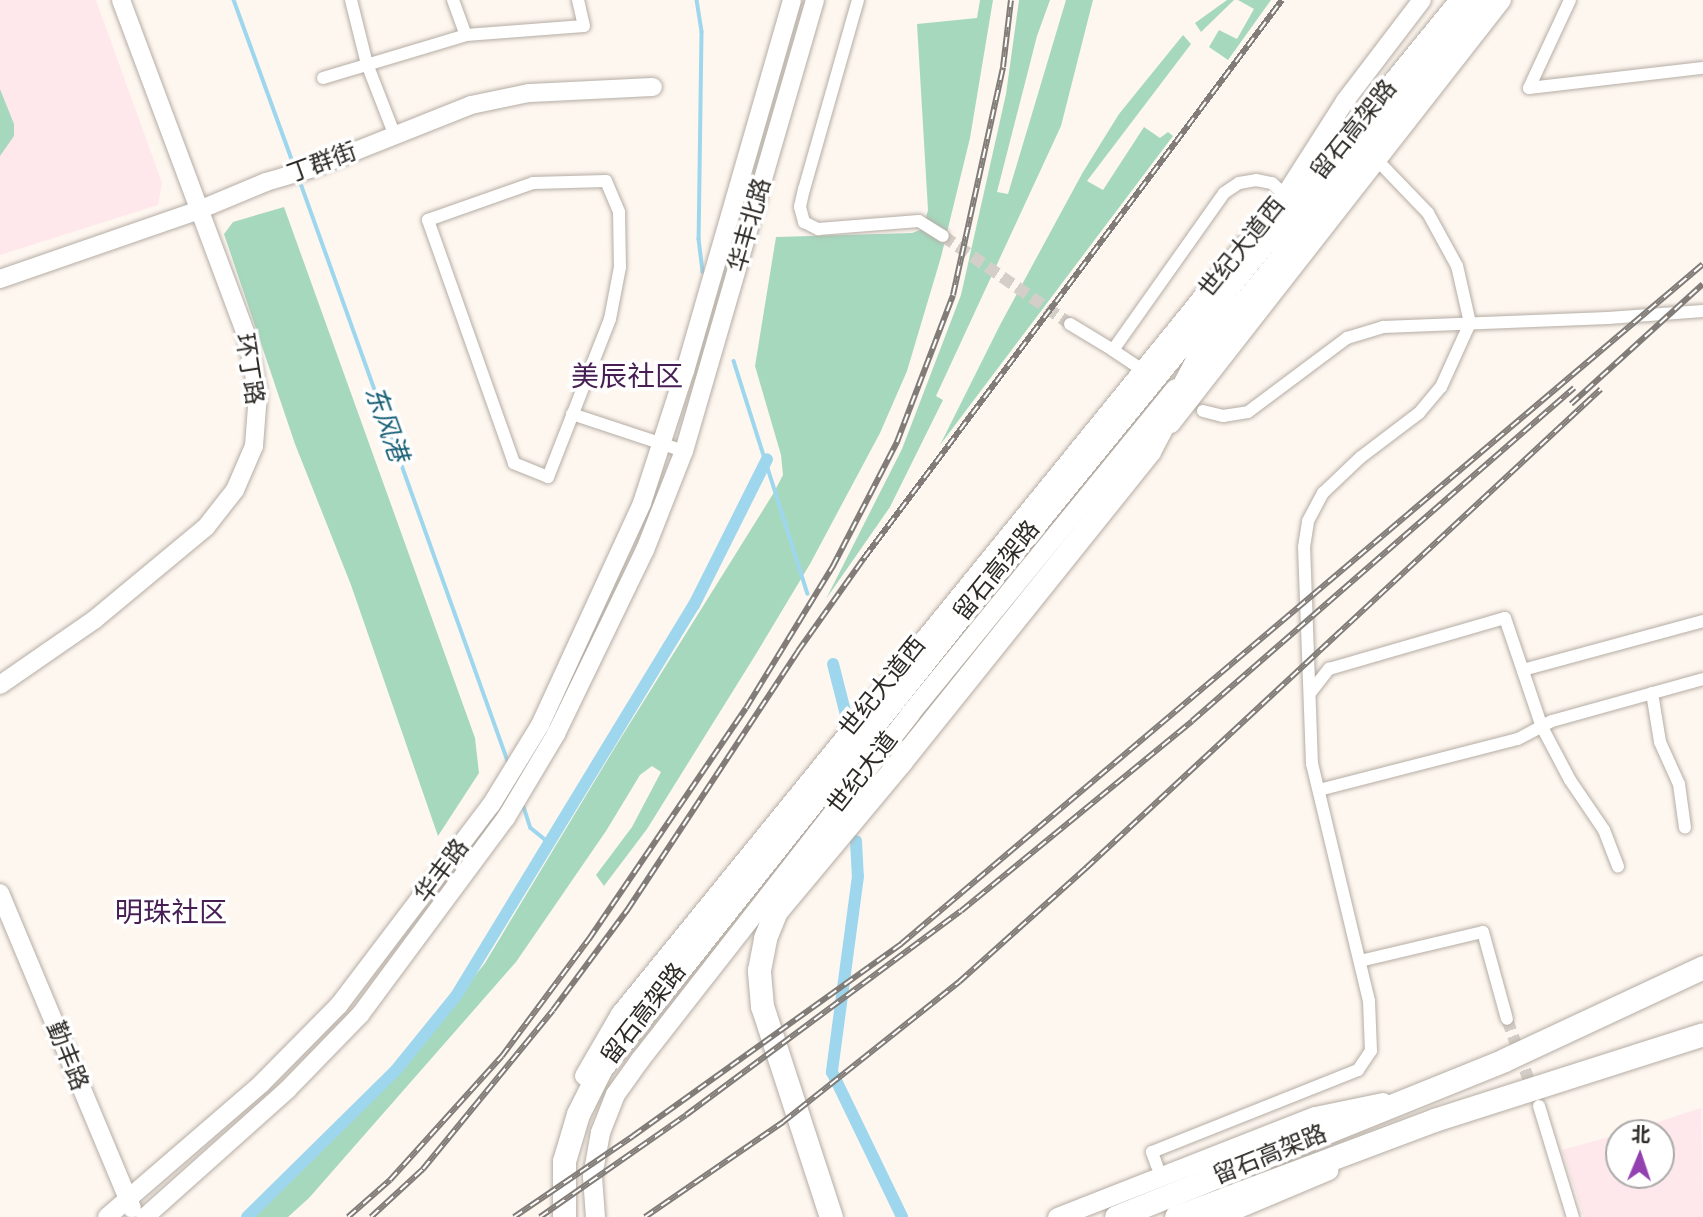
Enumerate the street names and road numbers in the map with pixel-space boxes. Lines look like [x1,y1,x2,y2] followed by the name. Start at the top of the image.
[1305,74,1403,186] street label: 留石高架路
[283,137,361,189] street label: 丁群街
[723,175,777,275] street label: 华丰北路
[1193,192,1291,304] street label: 世纪大道西
[229,331,269,407] street label: 环丁路
[948,515,1046,627] street label: 留石高架路
[834,631,932,743] street label: 世纪大道西
[822,726,904,820] street label: 世纪大道
[409,834,475,908] street label: 华丰路
[596,958,692,1070] street label: 留石高架路
[40,1017,94,1095] street label: 勤丰路
[1209,1119,1331,1191] street label: 留石高架路

